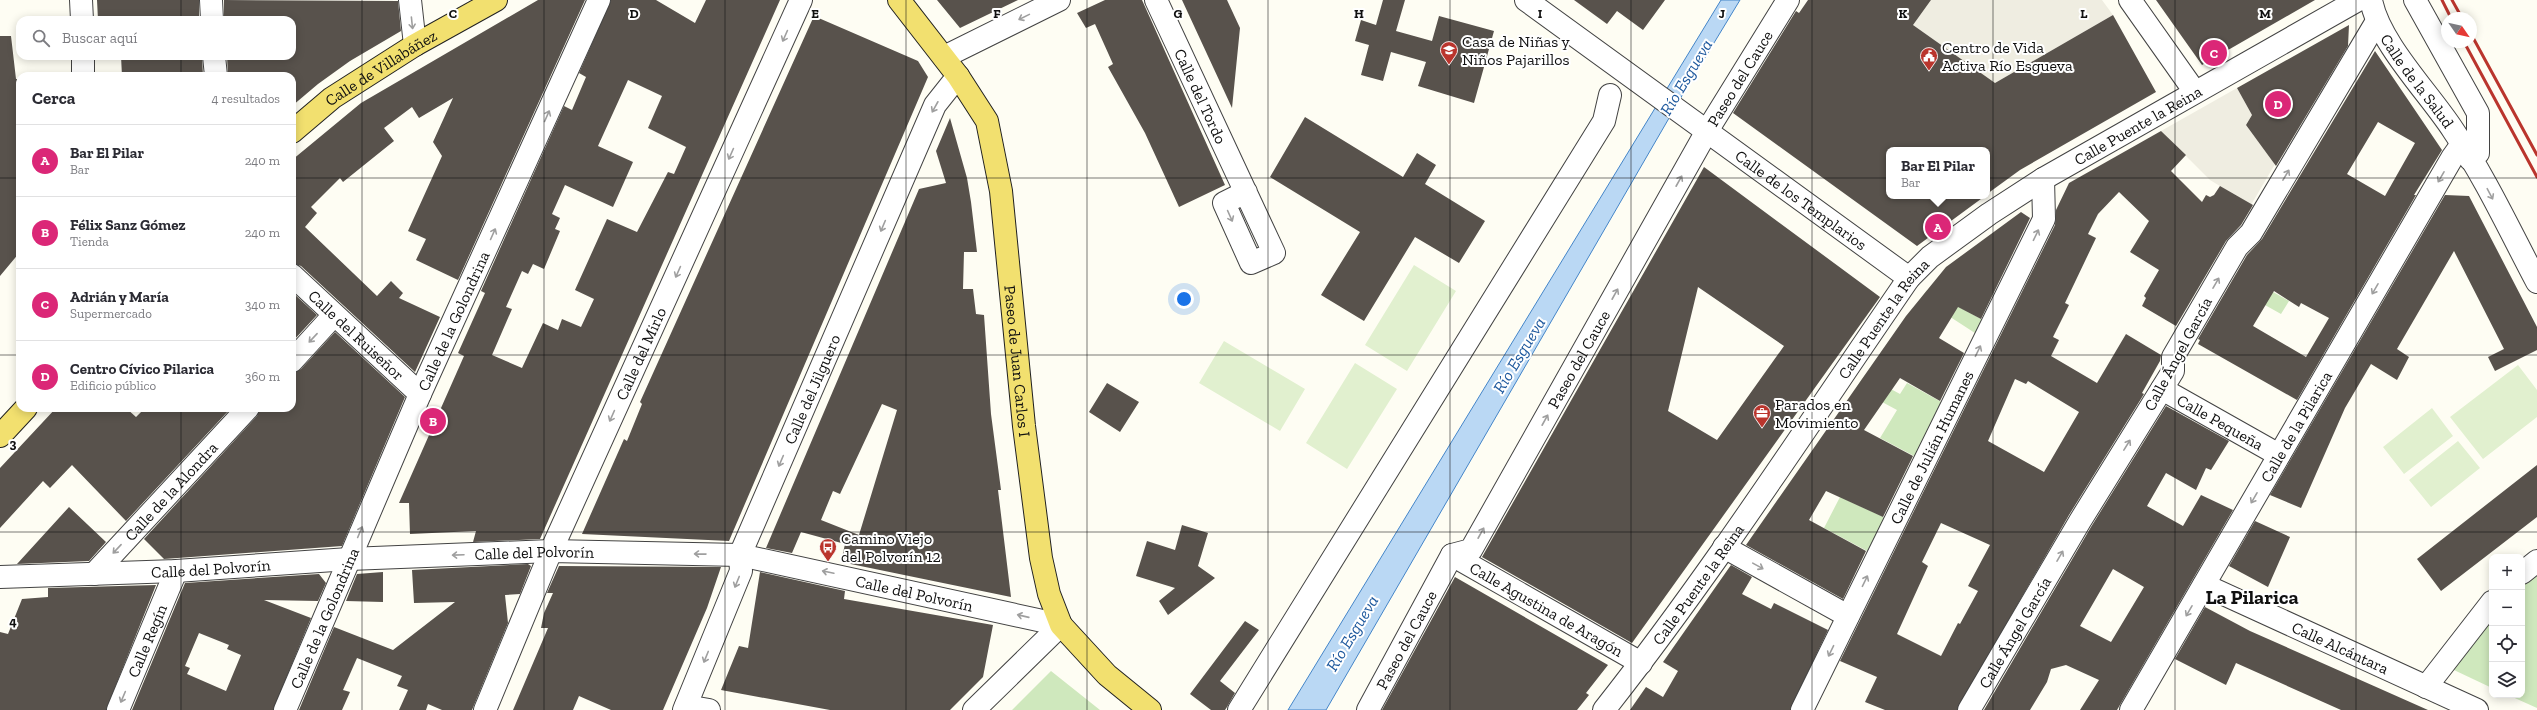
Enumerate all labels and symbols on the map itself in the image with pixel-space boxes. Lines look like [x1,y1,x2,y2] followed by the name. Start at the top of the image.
[449,6,457,21] text: C
[629,6,639,21] text: D
[811,6,819,21] text: E
[993,6,1001,21] text: F
[1174,6,1183,21] text: G
[1354,6,1364,21] text: H
[1538,6,1543,21] text: I
[1719,6,1725,21] text: J
[1899,6,1908,21] text: K
[2080,6,2088,21] text: L
[2259,6,2271,21] text: M
[2441,12,2477,48] north arrow
[1018,14,1030,21] one-way arrow
[409,16,416,29] one-way arrow
[321,25,440,110] street label: Calle de Villabáñez
[1703,27,1777,130] street label: Paseo del Cauce
[781,29,788,41] one-way arrow
[2377,30,2458,132] street label: Calle de la Salud
[1462,32,1571,69] place label: Casa de Niñas y Niños Pajarillos
[1656,36,1716,118] water label: Río Esgueva
[1942,38,2073,75] place label: Centro de Vida Activa Río Esgueva
[2201,38,2227,68] pin: C
[1439,40,1459,65] school or university icon: Casa de Niñas y Niños Pajarillos
[1171,46,1231,147] street label: Calle del Tordo
[1919,46,1939,71] public building icon: Centro de Vida Activa Río Esgueva
[2070,81,2205,169] street label: Calle Puente la Reina
[2265,89,2291,119] pin: D
[931,101,938,113] one-way arrow
[544,111,551,123] one-way arrow
[1732,146,1871,254] street label: Calle de los Templarios
[727,148,734,160] one-way arrow
[2283,169,2291,181] one-way arrow
[2436,171,2444,183] one-way arrow
[1675,175,1683,187] one-way arrow
[2487,188,2494,200] one-way arrow
[1226,210,1234,222] one-way arrow
[1925,212,1951,242] pin: A
[878,220,886,232] one-way arrow
[490,229,497,241] one-way arrow
[2033,229,2040,241] one-way arrow
[413,248,493,394] street label: Calle de la Golondrina
[1834,254,1933,382] street label: Calle Puente la Reina
[673,266,681,278] one-way arrow
[2212,277,2220,289] one-way arrow
[2371,283,2379,295] one-way arrow
[1001,284,1035,438] street label: Paseo de Juan Carlos I
[305,286,409,384] street label: Calle del Ruiseñor
[1612,288,1619,300] one-way arrow
[1174,289,1194,309] your location
[2140,294,2216,414] street label: Calle Ángel García
[611,304,670,403] street label: Calle del Mirlo
[1543,307,1614,411] street label: Paseo del Cauce
[1489,314,1549,396] water label: Río Esgueva
[780,331,844,447] street label: Calle del Jilguero
[308,333,318,343] one-way arrow
[1975,346,1982,358] one-way arrow
[1886,367,1977,527] street label: Calle de Julián Humanes
[2256,367,2336,485] street label: Calle de la Pilarica
[2174,390,2267,454] street label: Calle Pequeña
[1775,395,1858,432] place label: Parados en Movimiento
[1752,403,1772,428] office icon: Parados en Movimiento
[420,406,446,436] pin: B
[608,410,615,422] one-way arrow
[1541,414,1549,426] one-way arrow
[10,436,17,451] text: 3
[120,438,222,545] street label: Calle de la Alondra
[2124,439,2132,451] one-way arrow
[777,455,784,467] one-way arrow
[2249,492,2257,504] one-way arrow
[1648,520,1748,648] street label: Calle Puente la Reina
[357,527,365,539] one-way arrow
[1478,527,1485,539] one-way arrow
[841,529,941,566] place label: Camino Viejo del Polvorín 12
[818,537,838,562] bus stop icon: Camino Viejo del Polvorín 12
[474,541,595,564] street label: Calle del Polvorín
[112,544,121,555] one-way arrow
[286,545,363,691] street label: Calle de la Golondrina
[2056,550,2064,562] one-way arrow
[452,551,465,559] one-way arrow
[694,551,707,558] one-way arrow
[151,555,272,581] street label: Calle del Polvorín
[1467,558,1627,661] street label: Calle Agustina de Aragón
[1752,563,1764,570] one-way arrow
[822,568,835,576] one-way arrow
[854,571,975,615] street label: Calle del Polvorín
[1974,573,2055,692] street label: Calle Ángel García
[733,575,740,587] one-way arrow
[1862,575,1869,587] one-way arrow
[2205,585,2299,609] district label: La Pilarica
[1372,587,1441,692] street label: Paseo del Cauce
[1322,592,1382,674] water label: Río Esgueva
[123,601,171,680] street label: Calle Regín
[2185,605,2193,617] one-way arrow
[1017,612,1030,620] one-way arrow
[9,614,17,629] text: 4
[2289,617,2392,678] street label: Calle Alcántara
[1827,645,1834,657] one-way arrow
[702,650,709,662] one-way arrow
[119,691,126,703] one-way arrow

